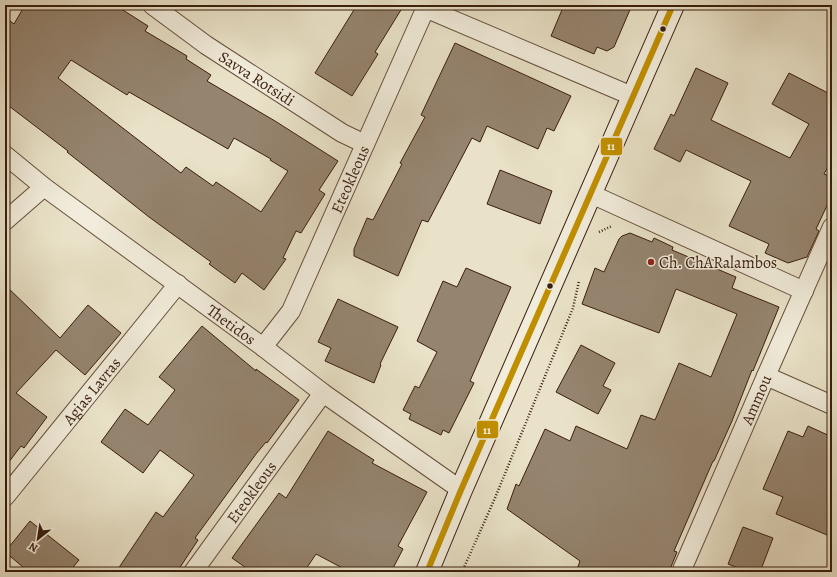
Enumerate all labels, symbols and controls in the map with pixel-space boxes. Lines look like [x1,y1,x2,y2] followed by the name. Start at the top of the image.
[658,24,668,34] unlabelled marker
[214,46,299,112] street label: Savva Rotsidi
[600,137,623,156] line badge: 11
[607,139,615,154] text: 11
[326,142,375,217] street label: Eteokleous
[659,252,777,274] place label: Ch. ChARalambos
[646,257,656,267] marker: Ch. ChARalambos
[545,281,555,291] unlabelled marker
[202,300,260,350] street label: Thetidos
[57,353,126,431] street label: Agias Lavras
[736,371,777,429] street label: Ammou
[476,420,499,439] line badge: 11
[483,423,491,438] text: 11
[222,457,282,528] street label: Eteokleous
[18,519,58,559] north arrow
[26,539,40,556] text: N

